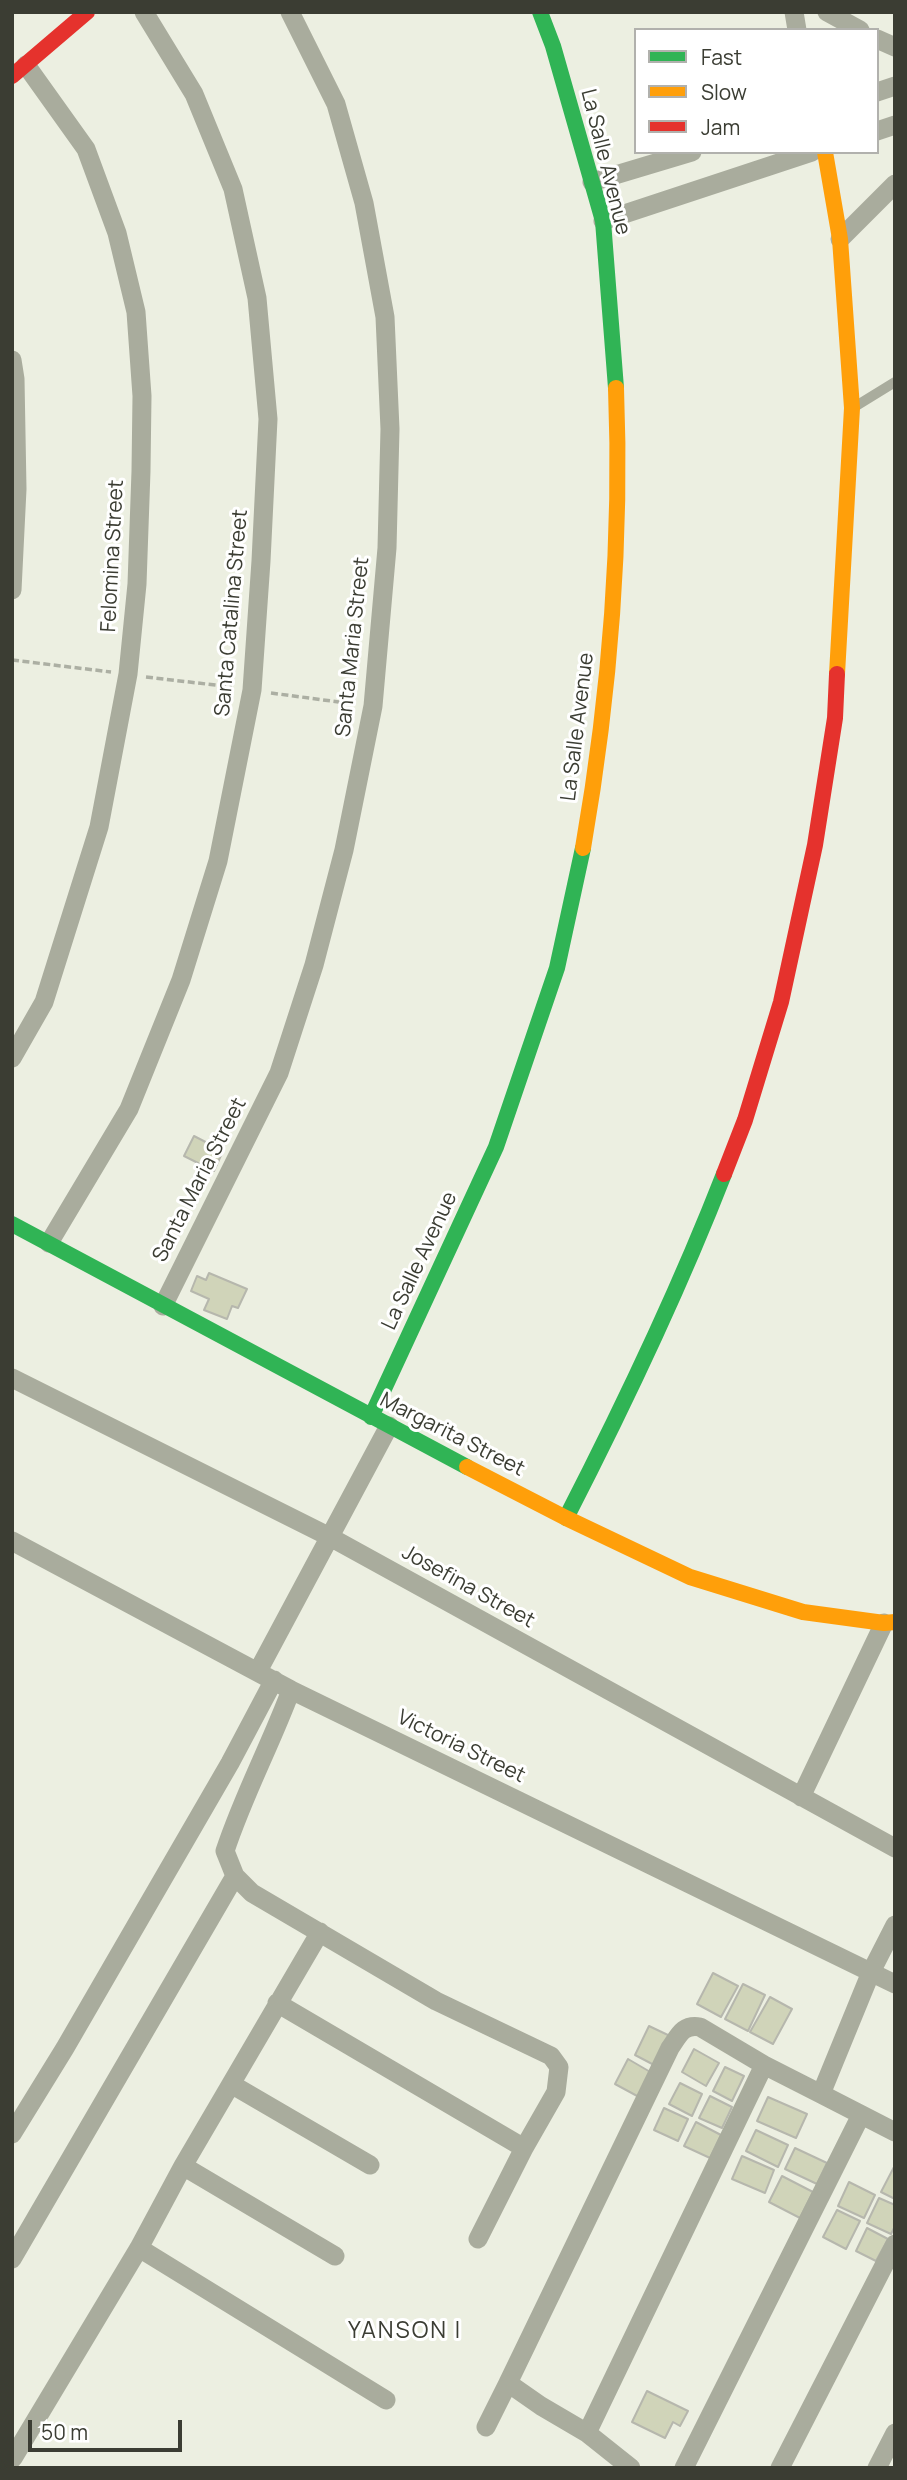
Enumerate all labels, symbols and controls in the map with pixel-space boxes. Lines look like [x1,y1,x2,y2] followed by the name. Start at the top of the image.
[634,28,879,154] legend
[701,43,742,71] text: Fast
[701,78,747,106] text: Slow
[575,86,635,238] street label: La Salle Avenue
[701,113,740,141] text: Jam
[96,479,130,633] street label: Felomina Street
[210,508,254,718] street label: Santa Catalina Street
[331,556,375,738] street label: Santa Maria Street
[556,651,600,803] street label: La Salle Avenue
[148,1094,252,1266] street label: Santa Maria Street
[377,1188,463,1334] street label: La Salle Avenue
[375,1388,529,1482] street label: Margarita Street
[397,1540,539,1634] street label: Josefina Street
[393,1705,529,1789] street label: Victoria Street
[349,2318,461,2346] district label: YANSON I
[32,2406,186,2450] scale bar
[41,2418,88,2446] text: 50 m

